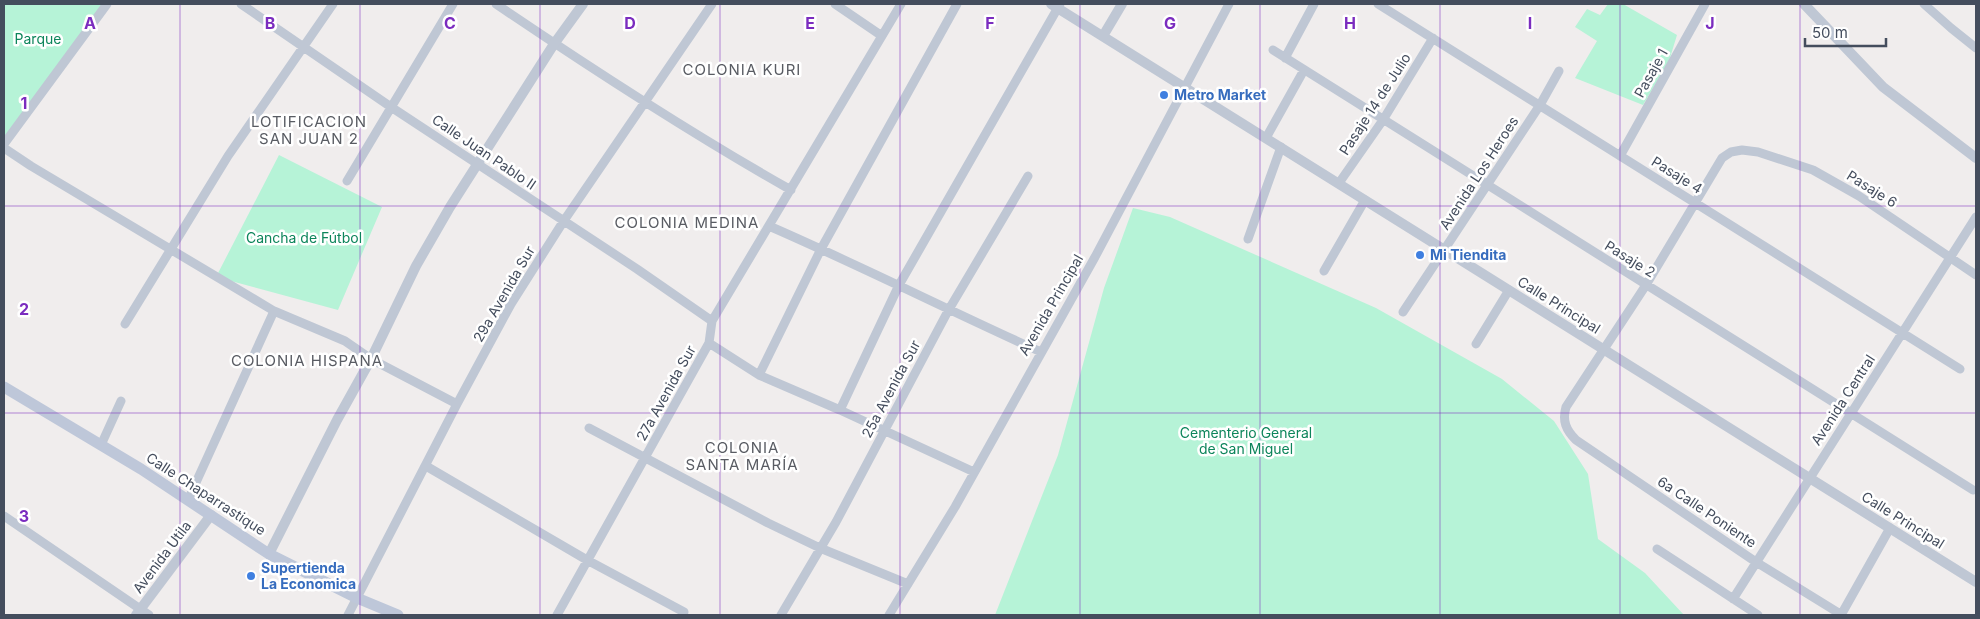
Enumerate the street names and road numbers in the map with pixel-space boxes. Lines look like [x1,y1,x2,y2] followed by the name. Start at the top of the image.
[1630,45,1671,100] street label: Pasaje 1
[1335,49,1414,158] street label: Pasaje 14 de Julio
[429,110,540,193] street label: Calle Juan Pablo II
[1436,113,1522,233] street label: Avenida Los Heroes
[1649,152,1706,197] street label: Pasaje 4
[1844,166,1901,211] street label: Pasaje 6
[1602,237,1659,281] street label: Pasaje 2
[469,243,538,345] street label: 29a Avenida Sur
[1015,251,1086,358] street label: Avenida Principal
[1515,272,1604,337] street label: Calle Principal
[858,337,923,440] street label: 25a Avenida Sur
[632,342,699,444] street label: 27a Avenida Sur
[1807,351,1878,448] street label: Avenida Central
[143,449,269,539] street label: Calle Chaparrastique
[1655,472,1760,551] street label: 6a Calle Poniente
[1859,487,1948,552] street label: Calle Principal
[129,517,194,596] street label: Avenida Utila

